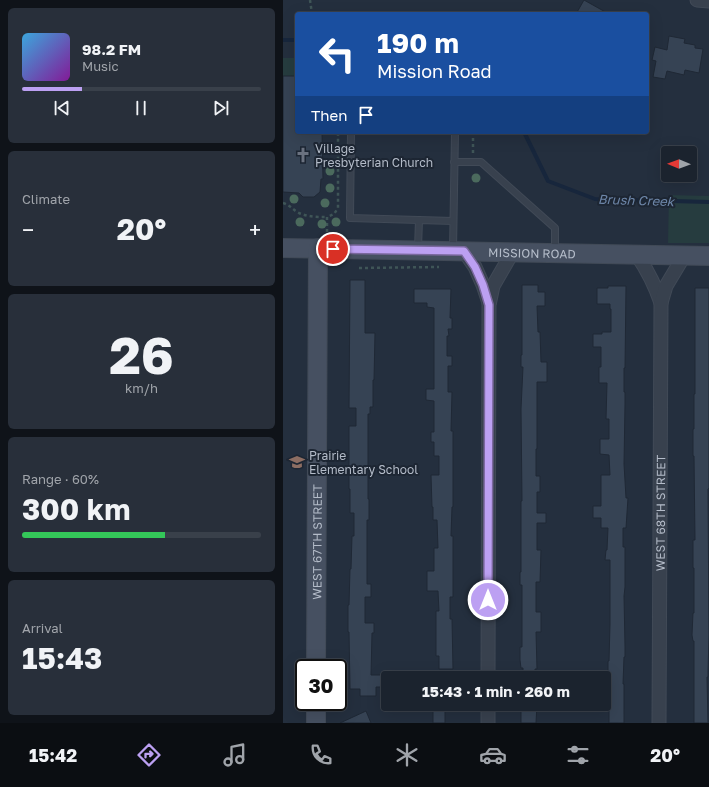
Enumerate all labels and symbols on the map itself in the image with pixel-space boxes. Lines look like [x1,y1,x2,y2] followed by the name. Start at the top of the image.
[315,141,433,170] place label: Village Presbyterian Church
[294,146,312,164] church icon: Village Presbyterian Church
[661,146,697,182] north arrow
[598,191,676,209] water label: Brush Creek
[316,232,350,266] pin
[488,244,576,261] street label: MISSION ROAD
[309,448,418,477] place label: Prairie Elementary School
[288,453,306,471] school or university icon: Prairie Elementary School
[652,454,668,571] street label: WEST 68TH STREET
[309,484,324,600] street label: WEST 67TH STREET
[467,579,509,621] position arrow
[295,659,347,711] speed limit sign: 30

